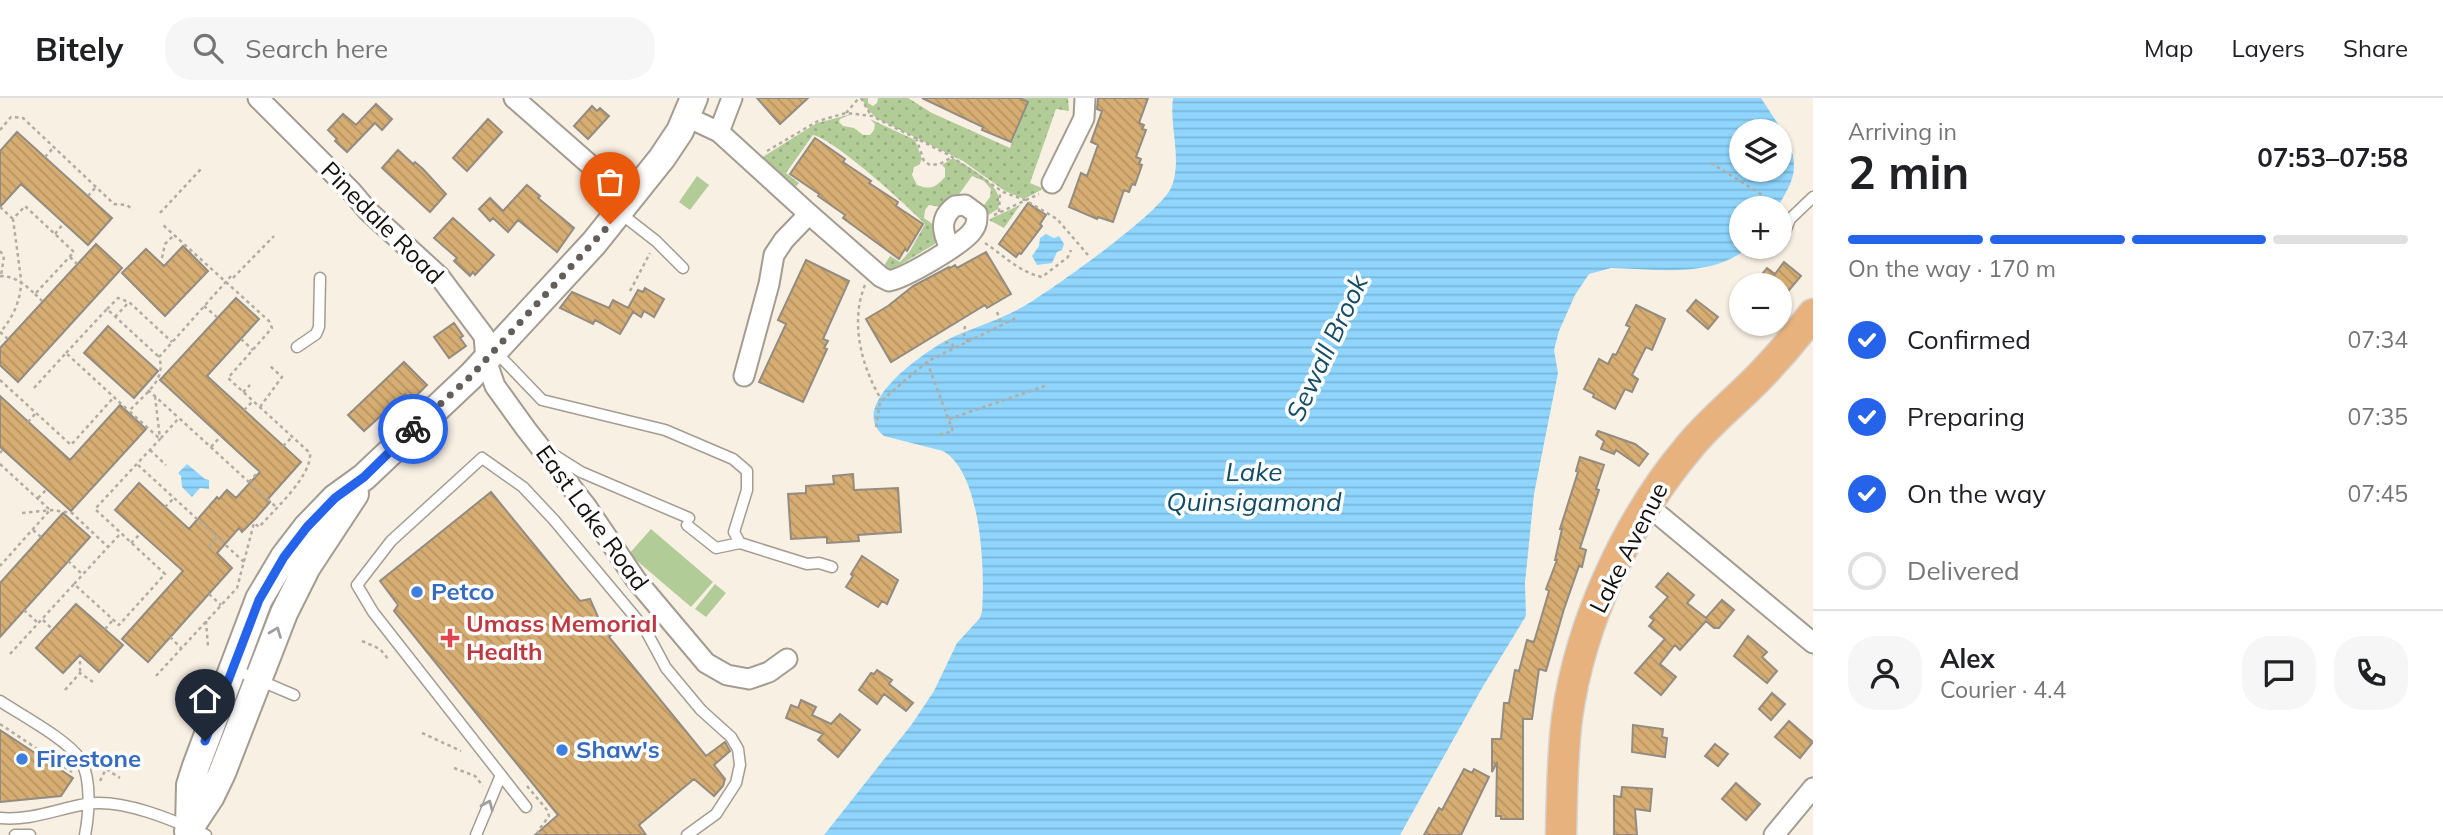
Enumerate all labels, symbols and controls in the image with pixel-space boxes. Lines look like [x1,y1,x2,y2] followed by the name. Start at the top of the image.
[165,17,655,80] search box
[35,28,123,69] text: Bitely
[189,29,227,67] icon: search
[245,32,388,65] text: Search here
[2144,33,2193,63] text: Map
[2231,33,2305,63] text: Layers
[2343,33,2408,63] text: Share
[1848,117,1957,146] text: Arriving in
[1729,119,1792,336] map controls
[1729,119,1792,182] button: layers
[2257,141,2408,174] text: 07:53–07:58
[1848,143,1969,201] text: 2 min
[580,152,640,224] pin
[315,155,450,290] street label: Pinedale Road
[591,163,629,201] icon: bag
[1729,196,1792,259] button: +
[1848,254,2056,283] text: On the way · 170 m
[1278,269,1375,426] water label: Sewall Brook
[1729,273,1792,336] button: −
[1848,321,1886,359] icon: check
[1907,323,2031,356] text: Confirmed
[2348,325,2408,354] text: 07:34
[378,394,448,464] courier
[1848,398,1886,436] icon: check
[1907,400,2025,433] text: Preparing
[2348,402,2408,431] text: 07:35
[394,410,432,448] icon: bike
[530,439,656,596] street label: East Lake Road
[1166,455,1342,518] water label: Lake Quinsigamond
[1848,475,1886,513] icon: check
[1582,477,1674,618] street label: Lake Avenue
[1907,477,2046,510] text: On the way
[2348,479,2408,508] text: 07:45
[1907,554,2020,587] text: Delivered
[431,576,495,606] place label: Petco
[409,584,425,600] marker: Petco
[466,608,658,666] place label: Umass Memorial Health
[268,626,282,638] one-way arrow
[440,628,460,648] marker: Umass Memorial Health
[1848,636,1922,710] button: person
[2242,636,2316,710] button: chat
[2334,636,2408,710] button: phone
[1940,642,1995,675] text: Alex
[175,669,235,741] pin
[1940,675,2066,704] text: Courier · 4.4
[186,680,224,718] icon: home
[576,734,660,764] place label: Shaw's
[554,742,570,758] marker: Shaw's
[36,743,141,773] place label: Firestone
[14,751,30,767] marker: Firestone
[480,800,494,812] one-way arrow

